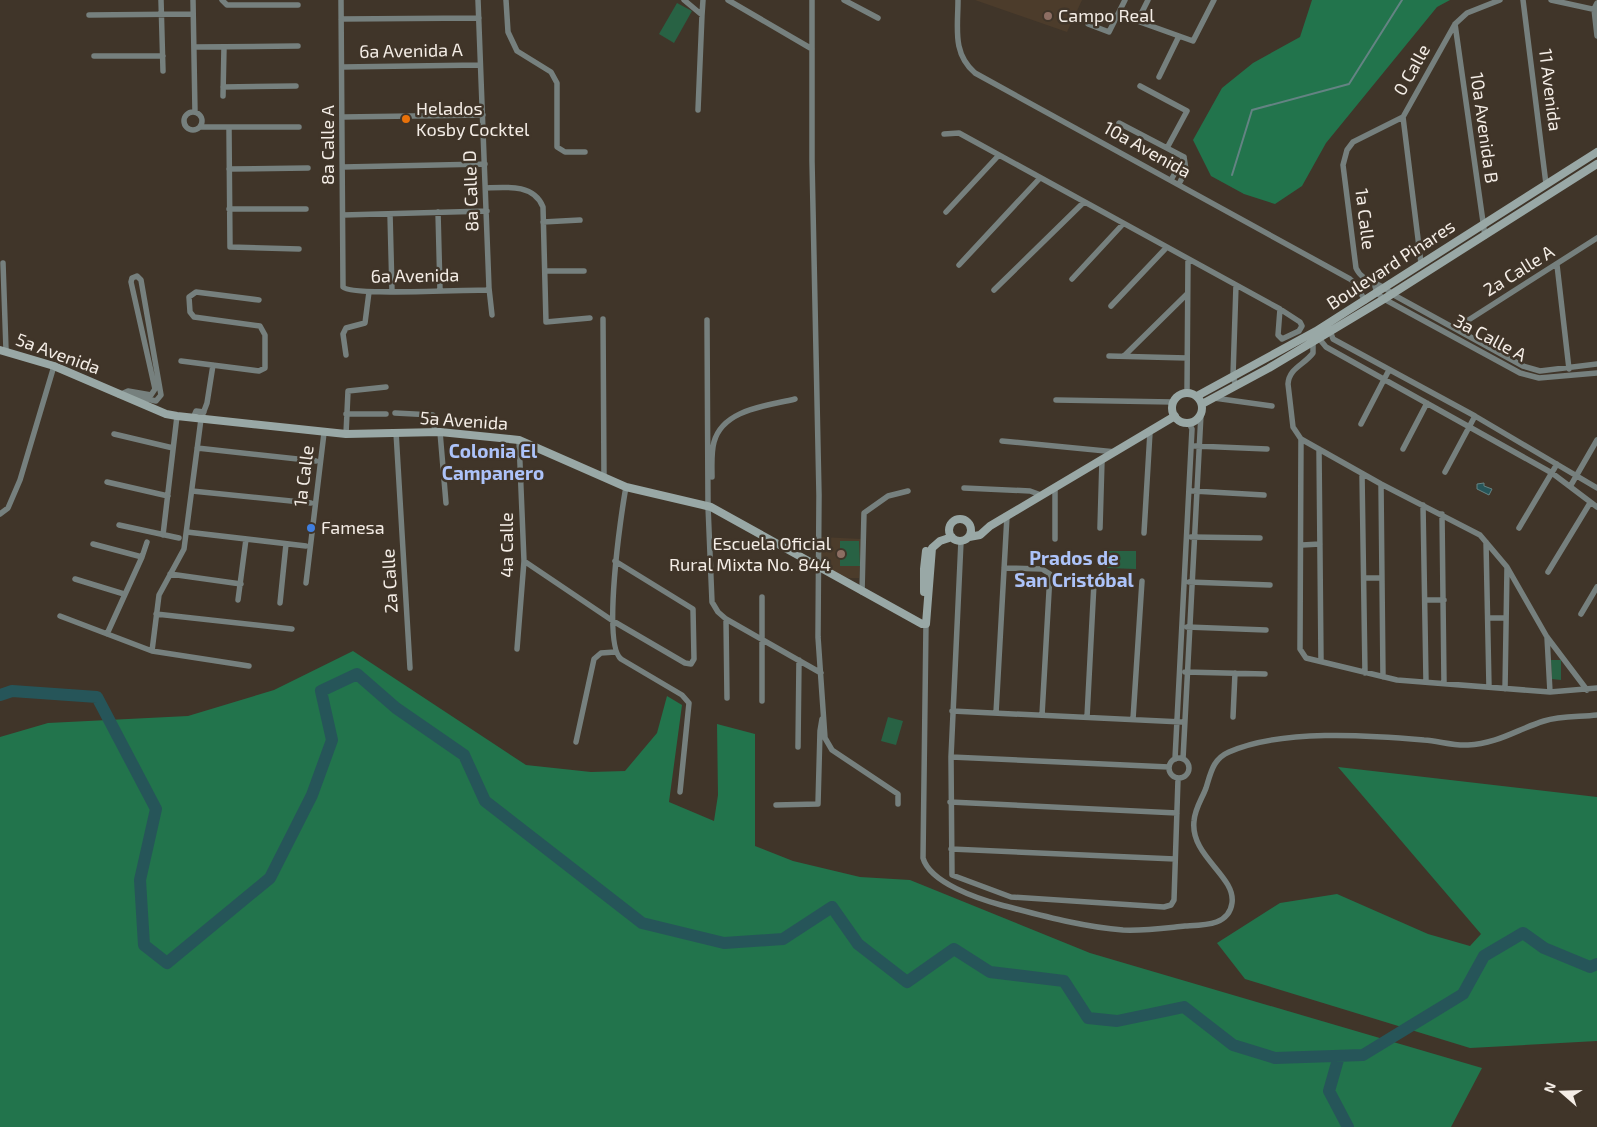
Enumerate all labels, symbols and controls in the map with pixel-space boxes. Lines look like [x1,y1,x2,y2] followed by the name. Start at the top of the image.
[1058,4,1155,26] place label: Campo Real
[1042,10,1054,22] marker: Campo Real
[359,38,464,62] street label: 6a Avenida A
[1388,40,1434,99] street label: 0 Calle
[1535,47,1567,132] street label: 11 Avenida
[1466,71,1504,185] street label: 10a Avenida B
[416,97,530,140] place label: Helados Kosby Cocktel
[316,104,338,185] street label: 8a Calle A
[400,113,412,125] marker: Helados Kosby Cocktel
[1100,116,1195,182] street label: 10a Avenida
[458,150,482,232] street label: 8a Calle D
[1351,187,1381,251] street label: 1a Calle
[1322,214,1459,314] street label: Boulevard Pinares
[1479,239,1559,300] street label: 2a Calle A
[370,263,460,287] street label: 6a Avenida
[1450,309,1531,366] street label: 3a Calle A
[13,328,104,378] street label: 5a Avenida
[419,406,509,434] street label: 5a Avenida
[442,439,544,484] district label: Colonia El Campanero
[288,444,318,508] street label: 1a Calle
[495,512,517,578] street label: 4a Calle
[321,516,385,538] place label: Famesa
[305,522,317,534] marker: Famesa
[669,532,832,575] place label: Escuela Oficial Rural Mixta No. 844
[1014,546,1134,591] district label: Prados de San Cristóbal
[376,548,402,614] street label: 2a Calle
[835,548,847,560] marker: Escuela Oficial Rural Mixta No. 844
[1537,1067,1587,1117] north arrow
[1540,1080,1559,1095] text: N

